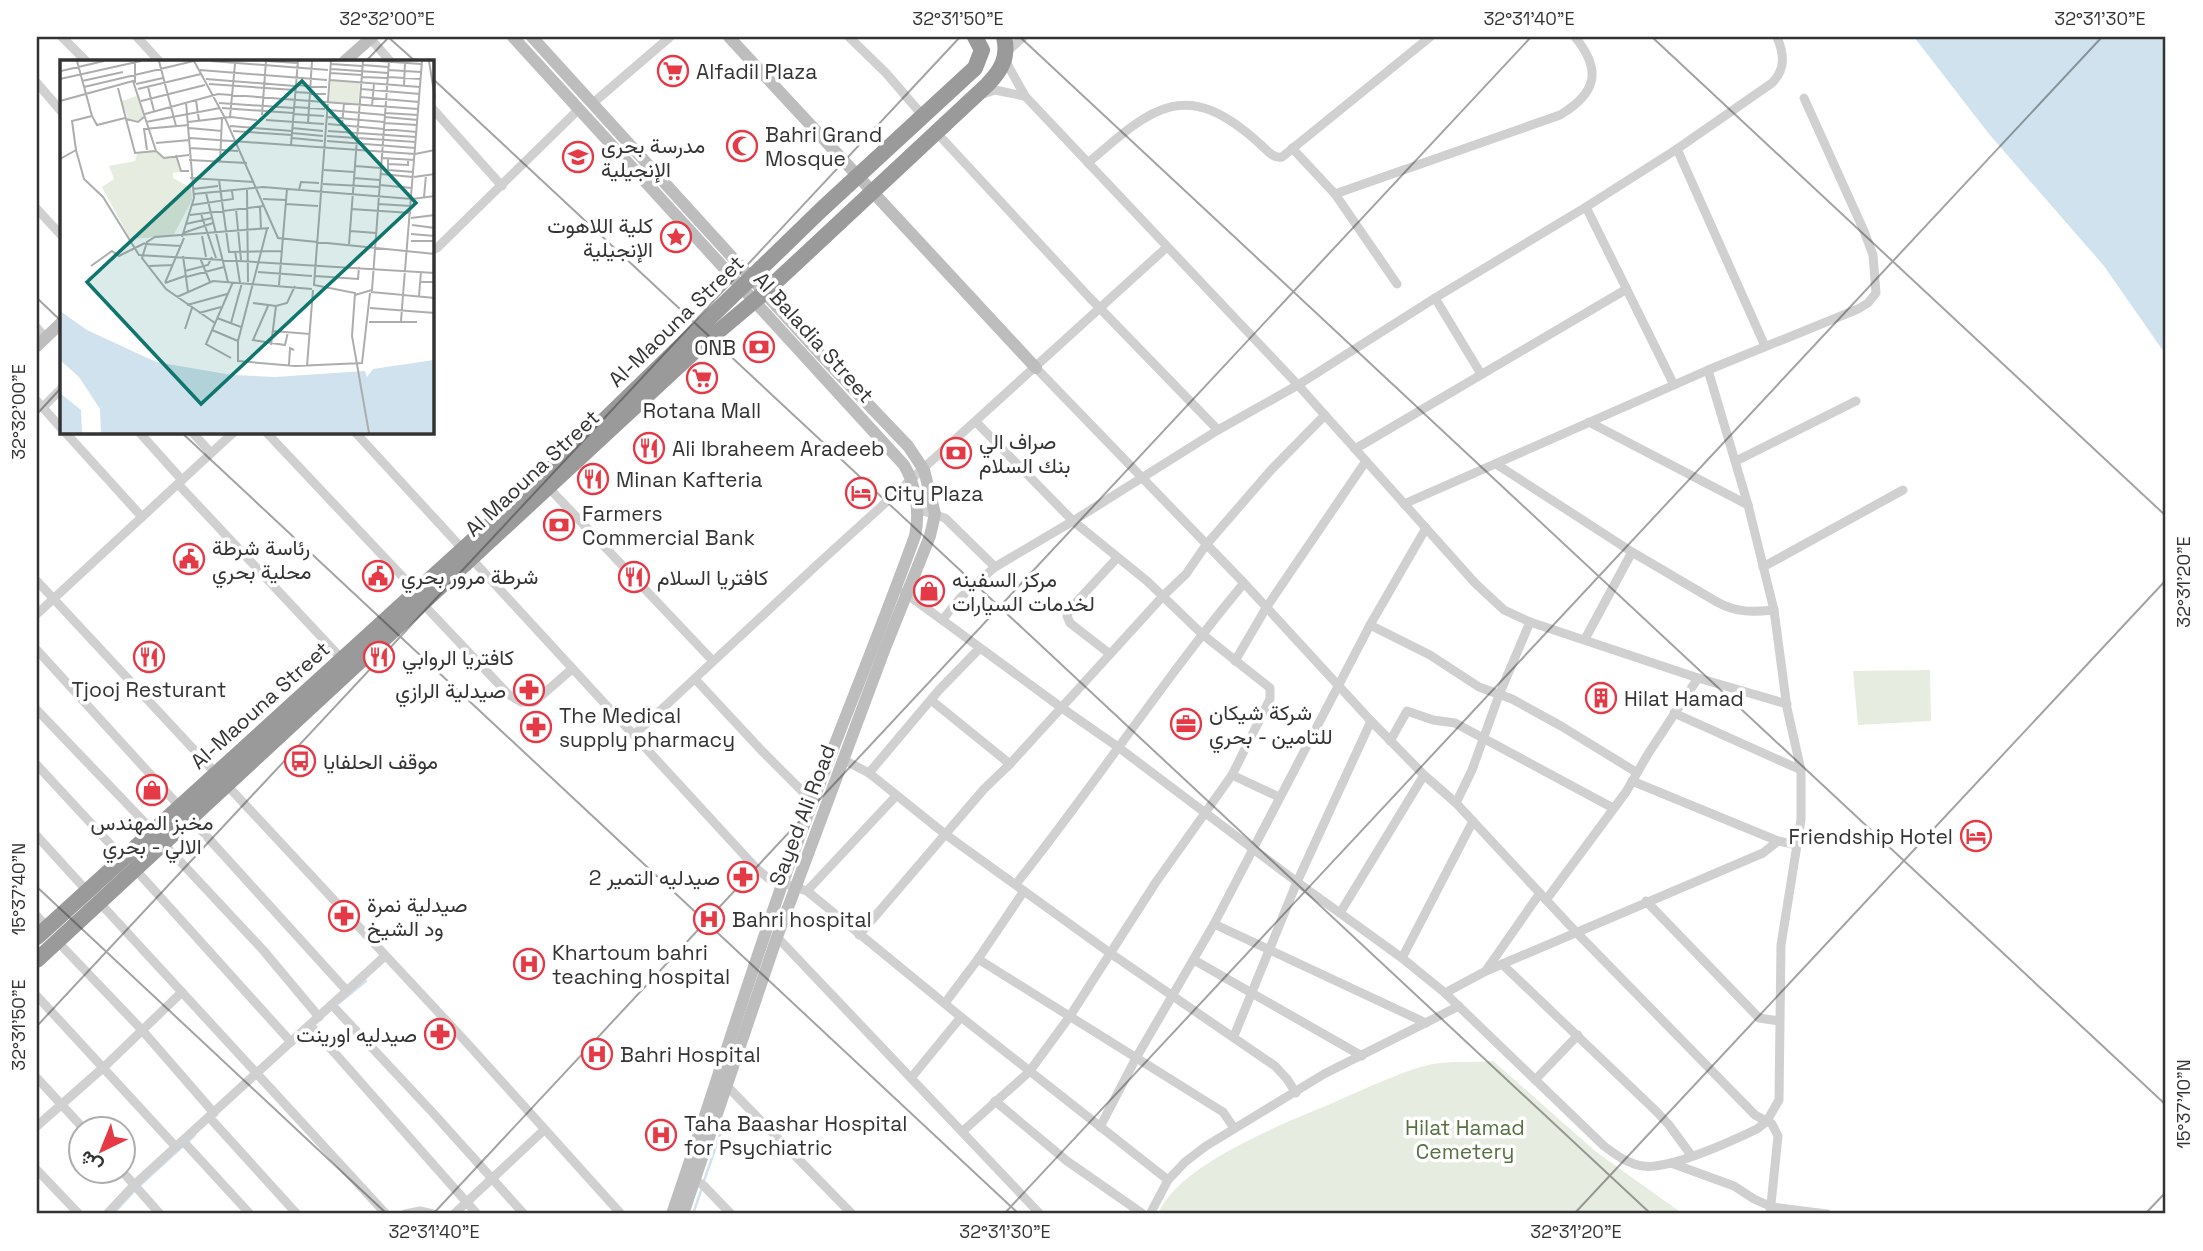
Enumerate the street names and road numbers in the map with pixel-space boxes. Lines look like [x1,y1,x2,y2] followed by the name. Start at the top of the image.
[603,249,749,393] street label: Al-Maouna Street
[748,266,880,408] street label: Al Baladia Street
[459,404,605,542] street label: Al Maouna Street
[185,635,335,775] street label: Al-Maouna Street
[763,741,841,889] street label: Sayed Ali Road

